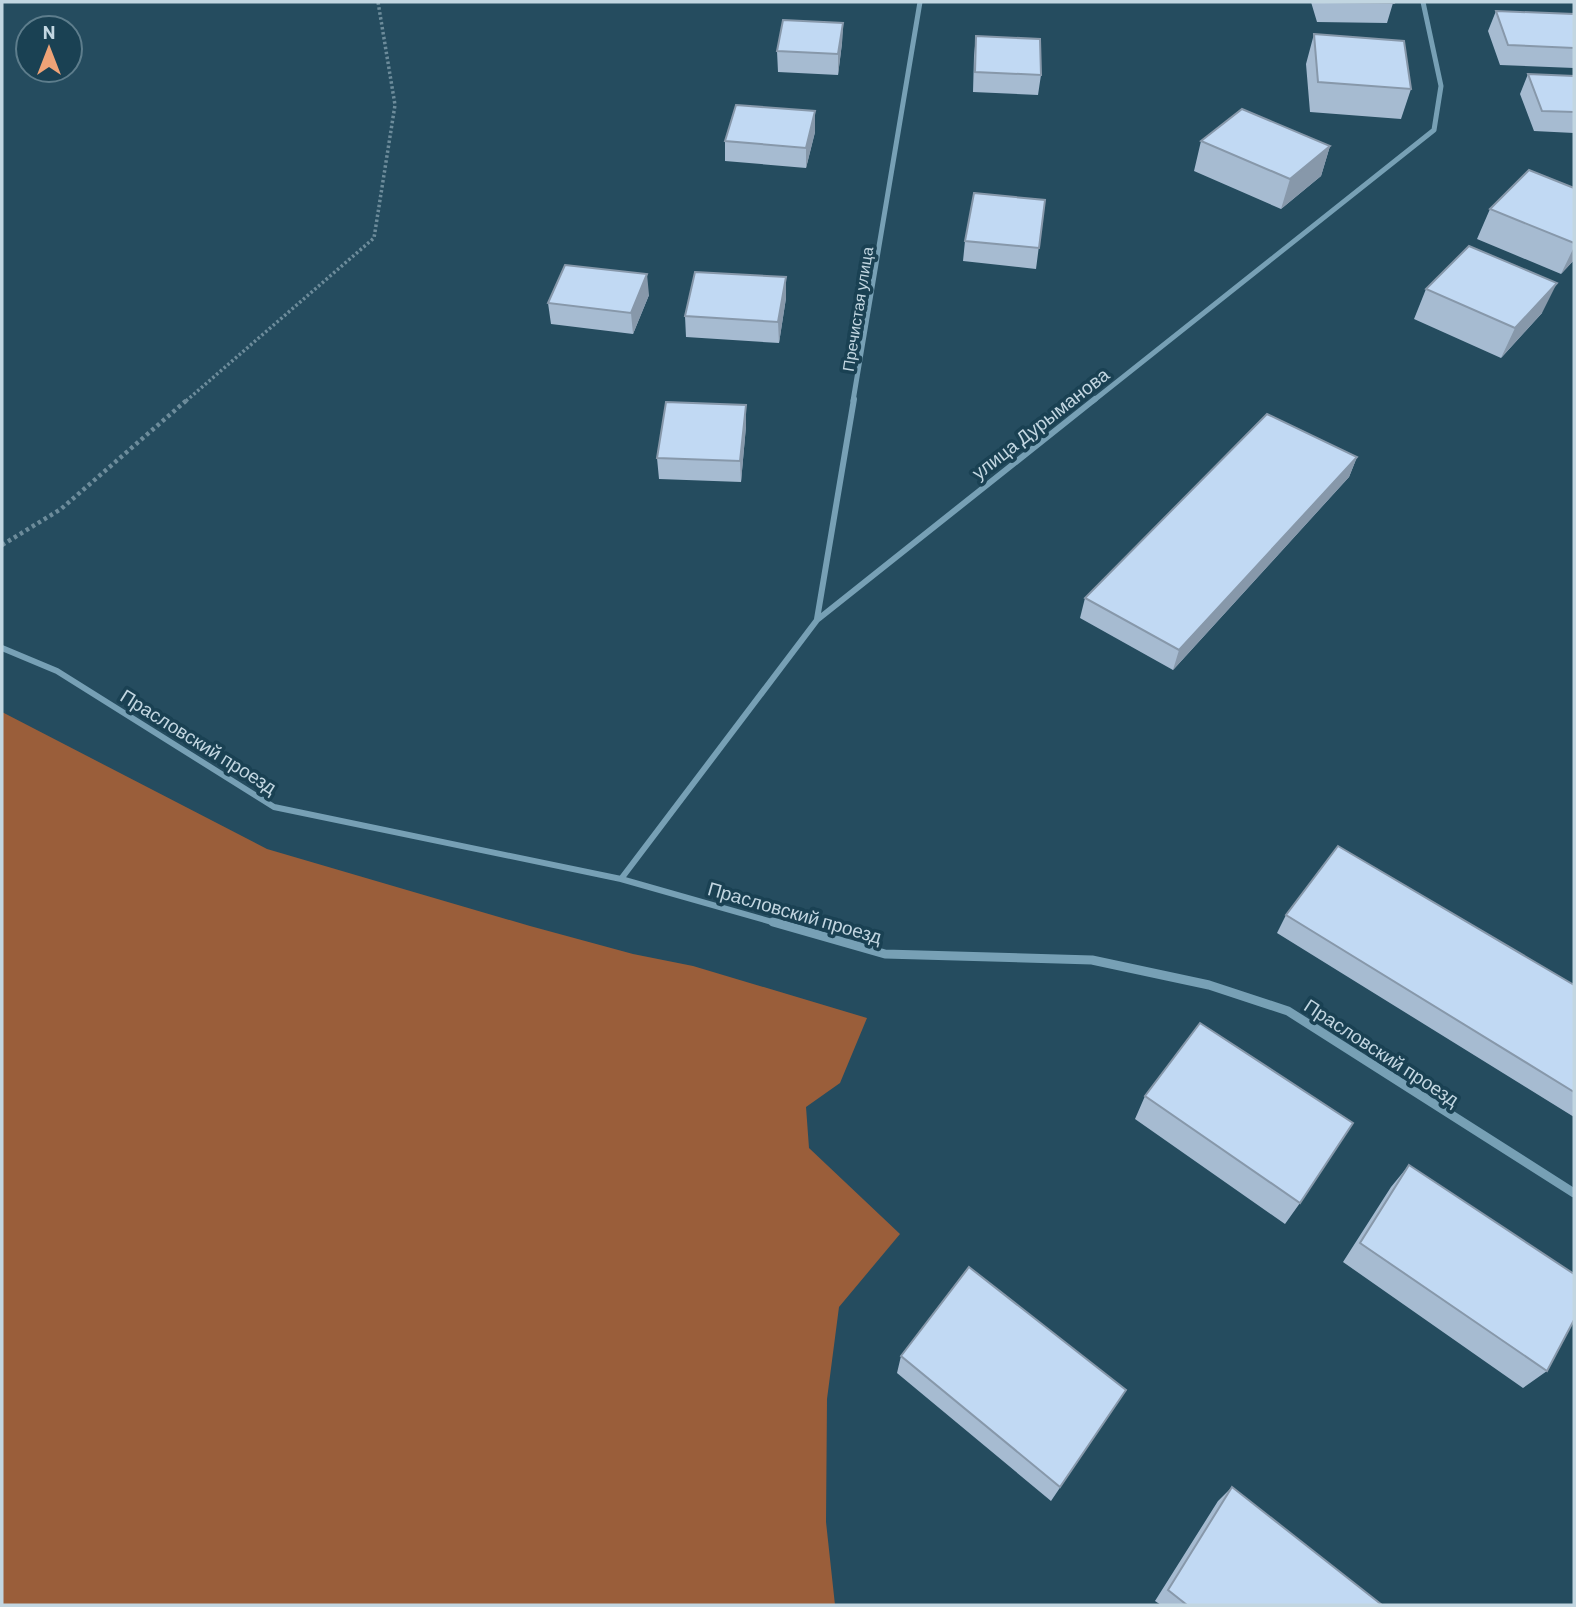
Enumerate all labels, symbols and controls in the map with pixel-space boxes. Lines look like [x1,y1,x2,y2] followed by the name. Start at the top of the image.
[14,14,84,84] north arrow
[43,20,55,43] text: N
[838,245,876,373] street label: Пречистая улица
[967,362,1114,484] street label: улица Дурыманова
[117,684,281,798] street label: Прасловский проезд
[705,876,885,948] street label: Прасловский проезд
[1300,993,1464,1111] street label: Прасловский проезд

